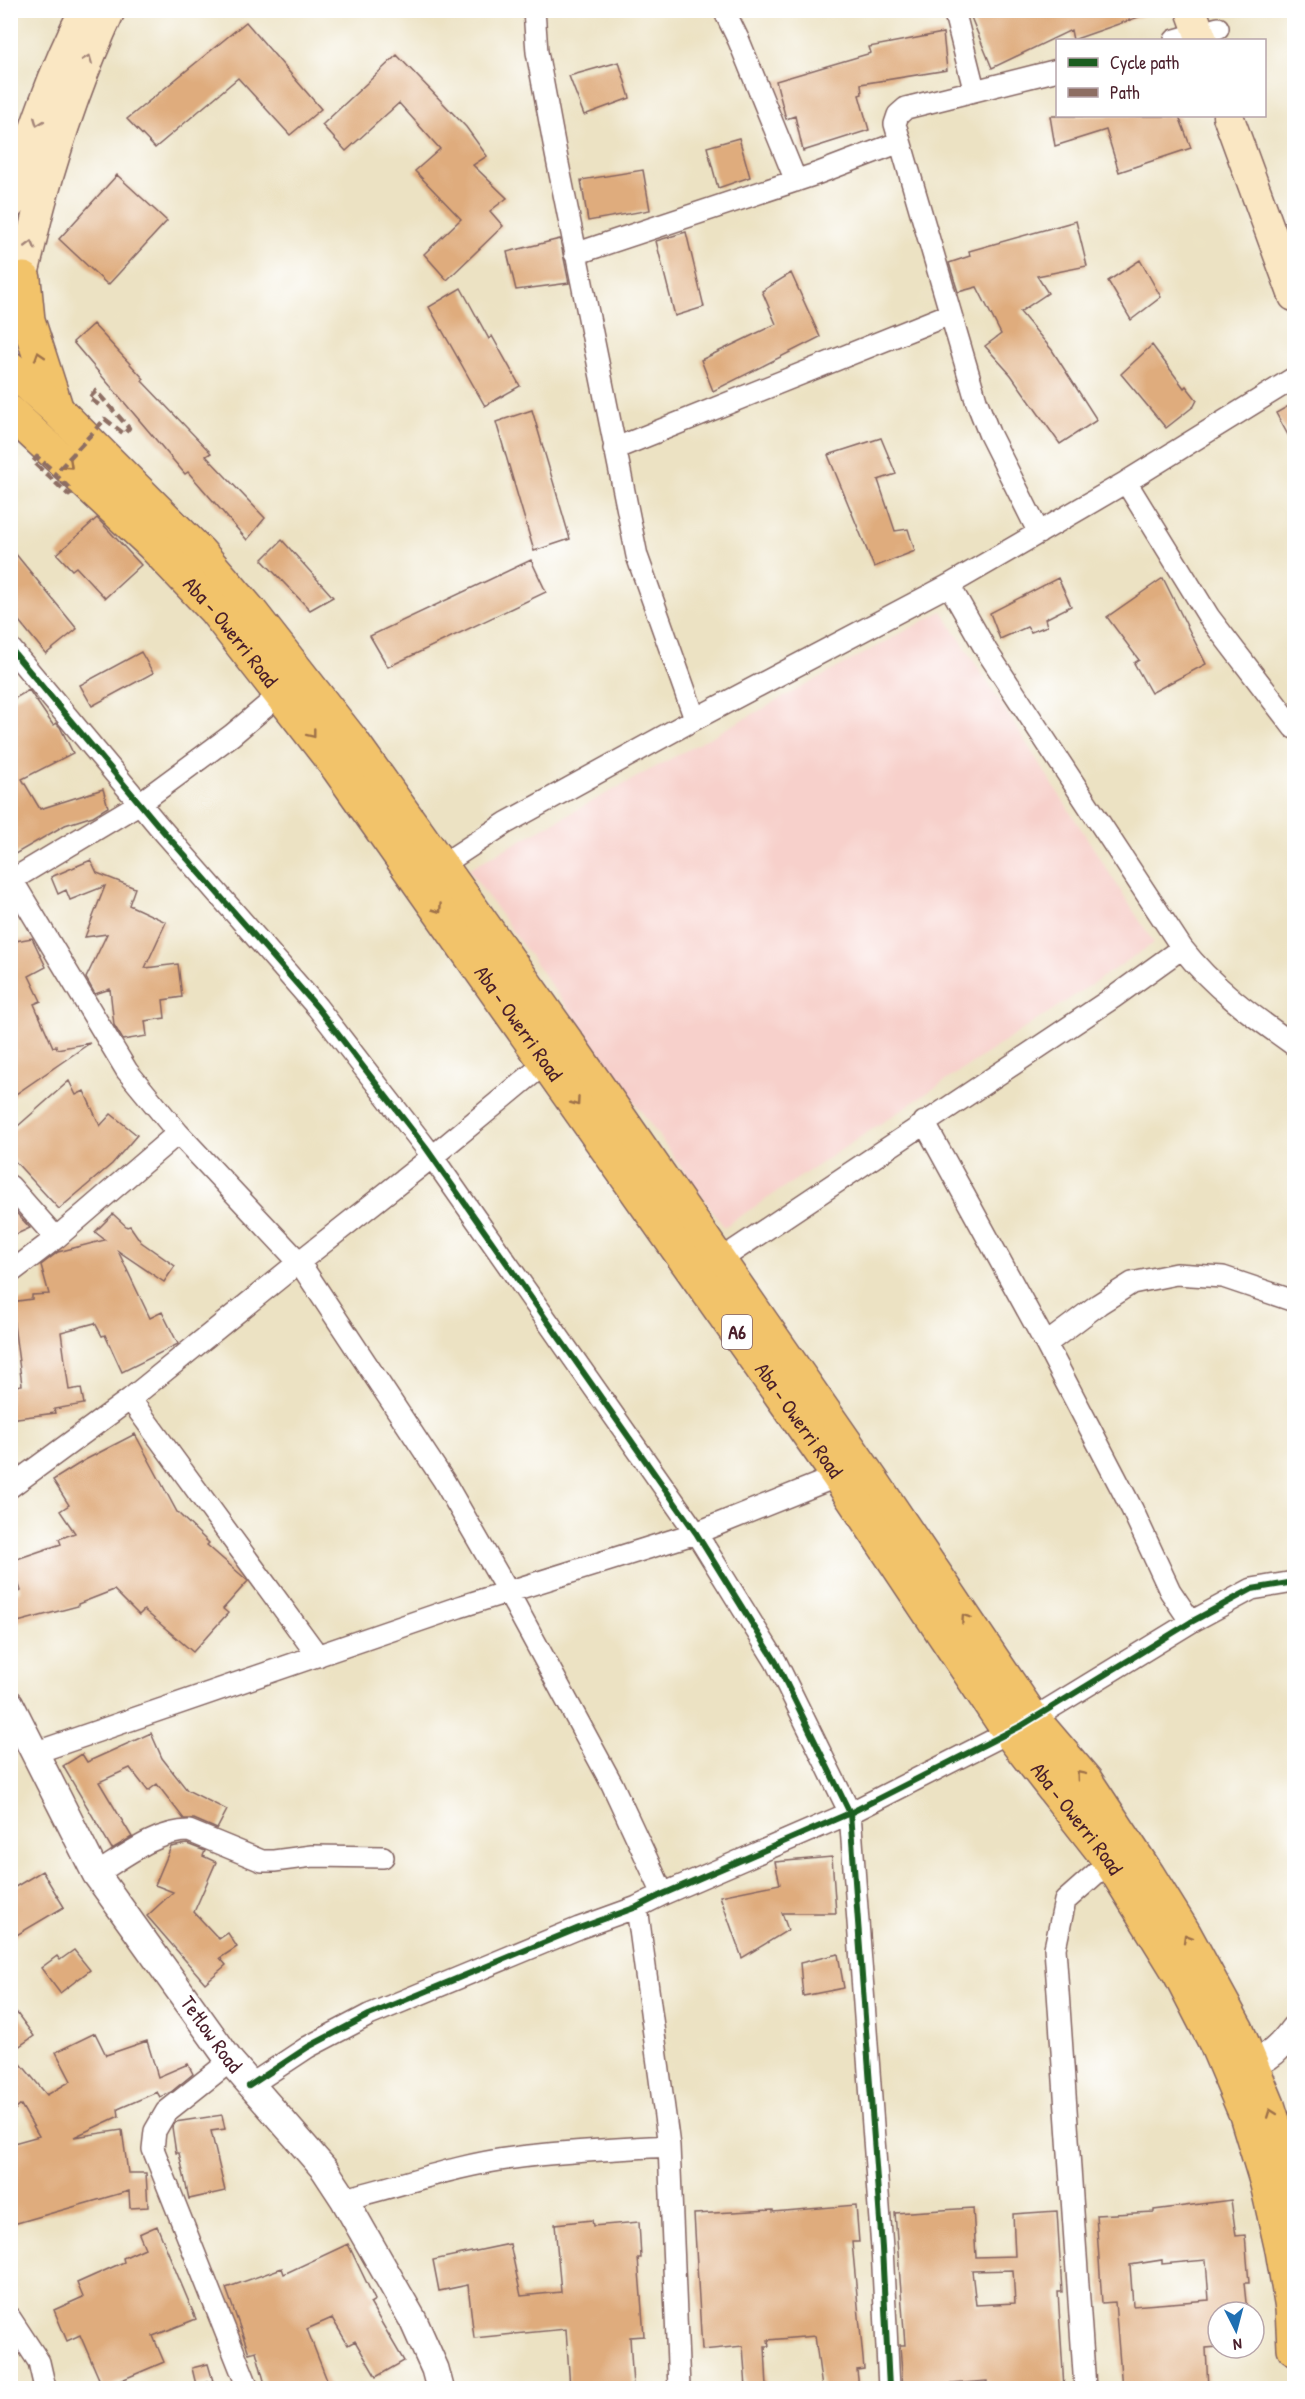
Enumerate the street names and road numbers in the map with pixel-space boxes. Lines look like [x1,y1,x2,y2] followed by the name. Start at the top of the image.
[177,570,285,693] street label: Aba - Owerri Road
[468,959,570,1087] street label: Aba - Owerri Road
[722,1315,752,1349] road number: A6
[748,1356,850,1484] street label: Aba - Owerri Road
[1024,1756,1130,1880] street label: Aba - Owerri Road
[174,1990,249,2079] street label: Tetlow Road

